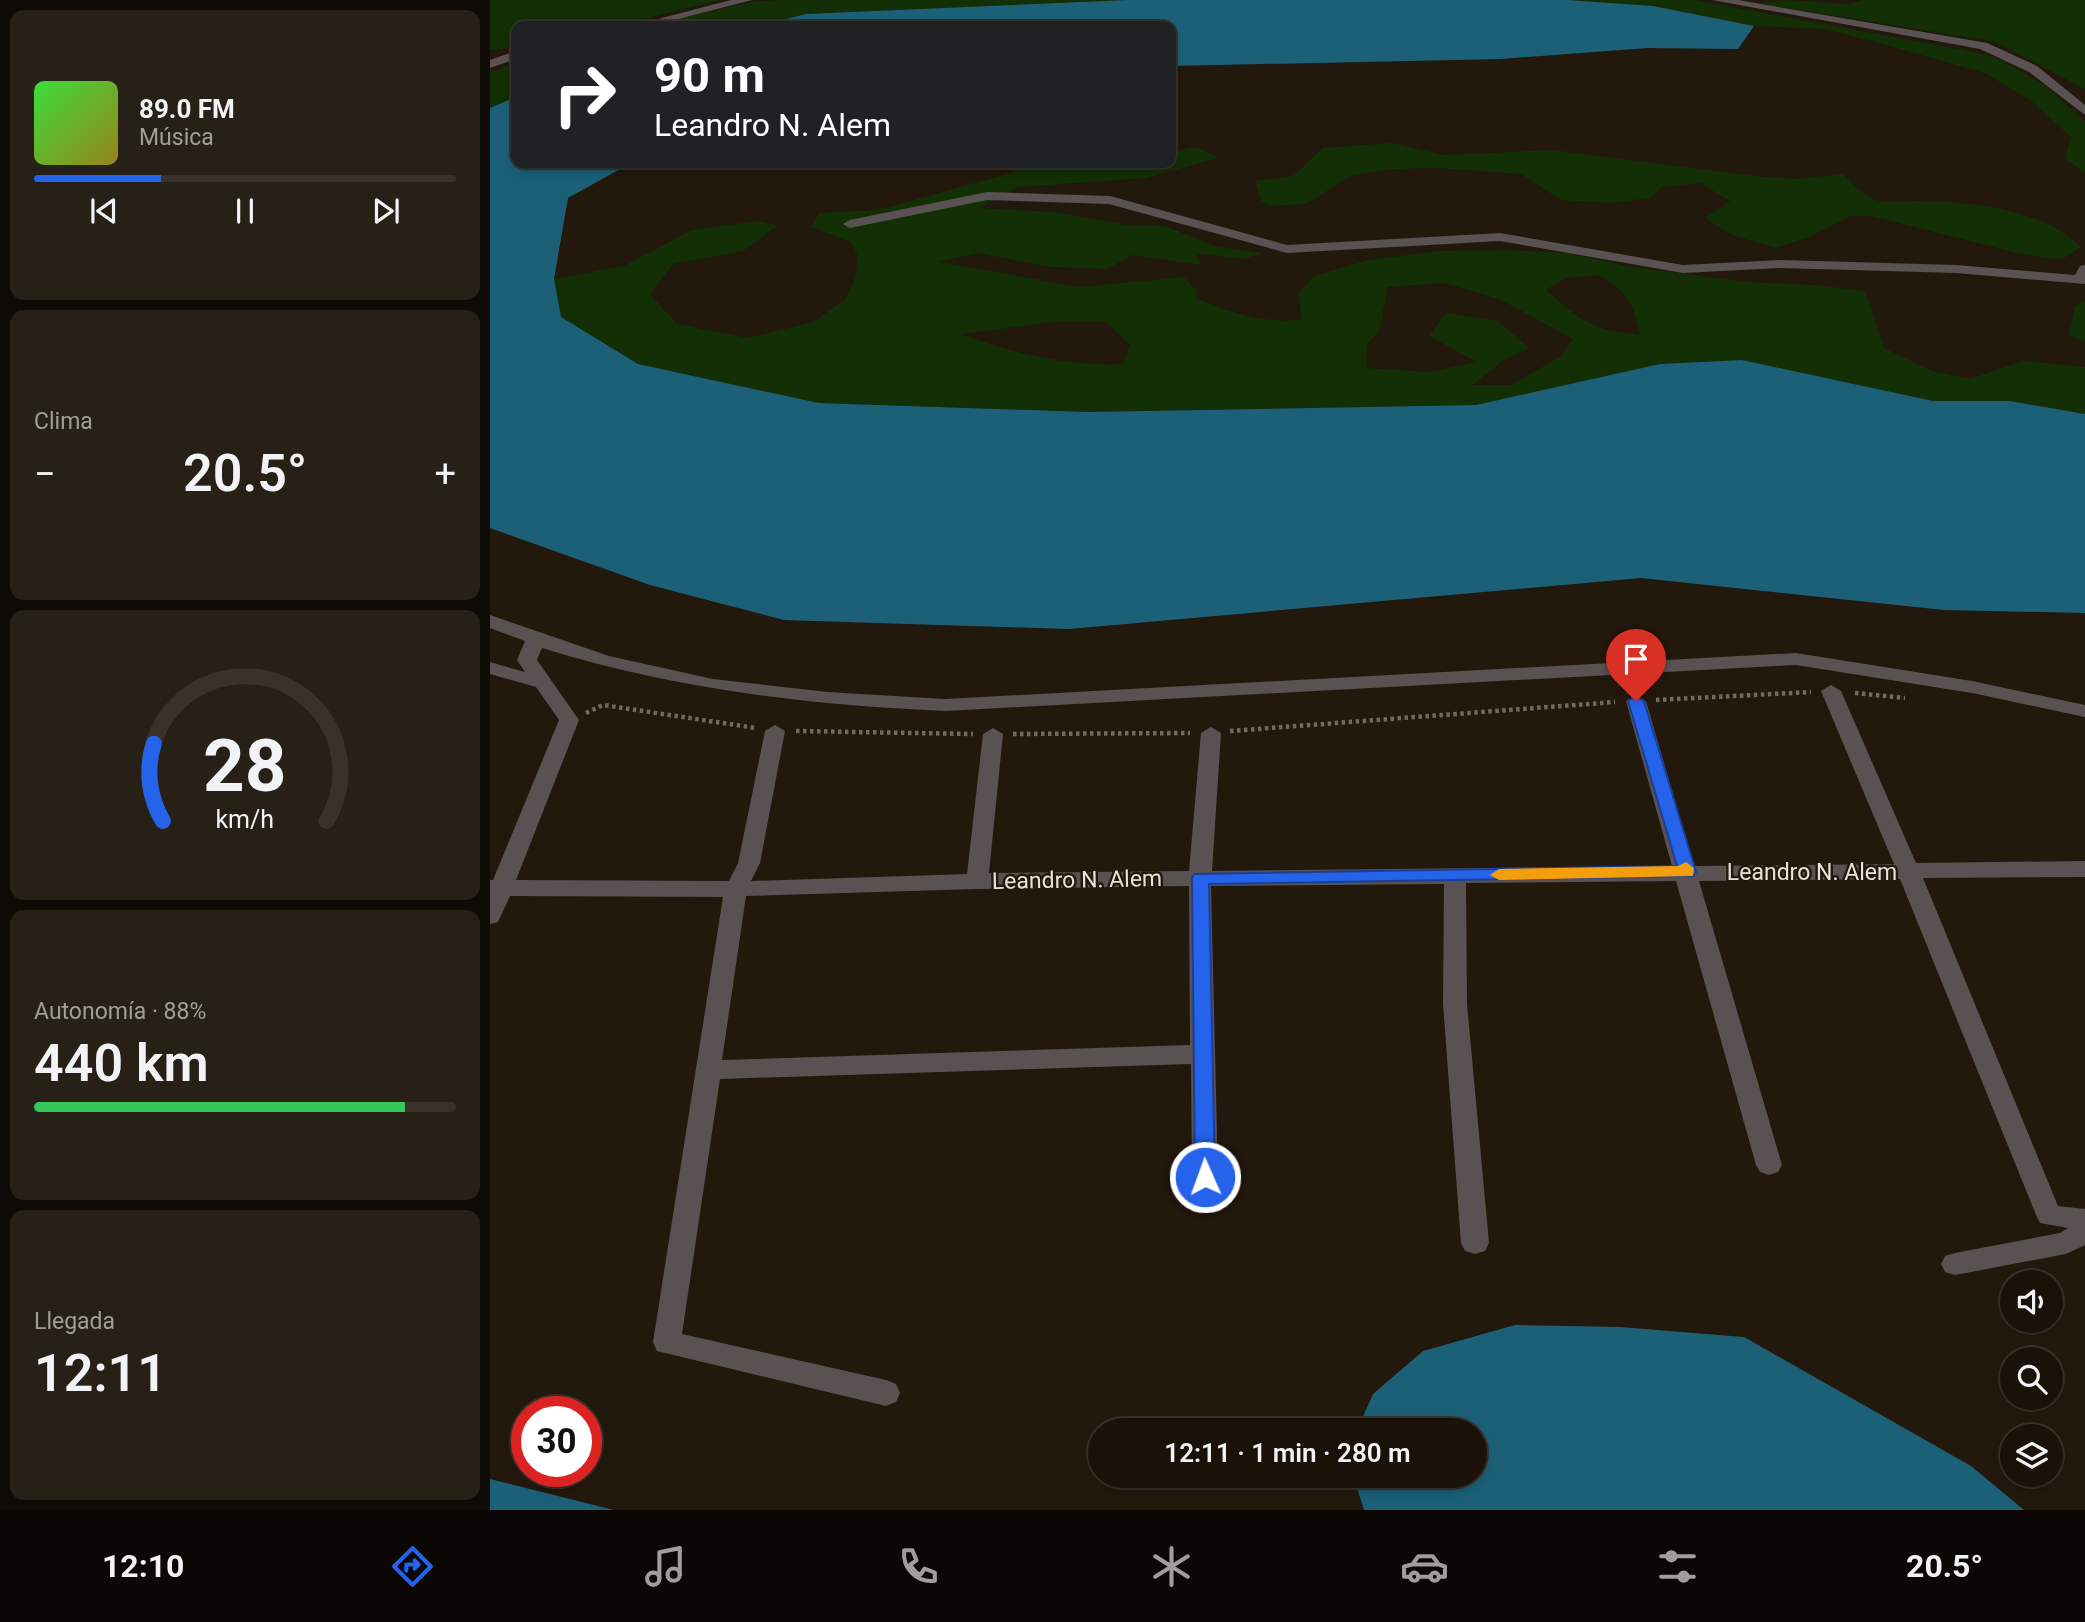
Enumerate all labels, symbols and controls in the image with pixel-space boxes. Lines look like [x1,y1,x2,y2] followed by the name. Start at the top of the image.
[654,47,765,104] text: 90 m
[539,49,630,140] icon: right
[139,94,235,124] text: 89.0 FM
[654,106,891,144] text: Leandro N. Alem
[139,124,214,151] text: Música
[85,192,123,230] icon: previous
[226,192,264,230] icon: pause
[367,192,405,230] icon: next
[34,408,93,435] text: Clima
[183,443,307,504] text: 20.5°
[34,452,56,496] text: −
[434,452,456,496] text: +
[1606,629,1666,701] pin
[1617,640,1655,678] icon: arrive
[203,723,287,809] text: 28
[216,805,274,834] text: km/h
[1727,859,1897,886] street label: Leandro N. Alem
[992,865,1162,895] street label: Leandro N. Alem
[34,998,206,1025] text: Autonomía · 88%
[34,1033,209,1094] text: 440 km
[1168,1140,1242,1214] position arrow
[2000,1270,2063,1487] map controls
[2000,1270,2063,1333] button: sound
[34,1308,115,1335] text: Llegada
[34,1343,167,1404] text: 12:11
[2000,1347,2063,1410] button: search
[511,1396,602,1487] speed limit sign: 30
[2000,1424,2063,1487] button: layers
[1164,1438,1411,1468] text: 12:11 · 1 min · 280 m
[388,1542,437,1591] icon: directions
[641,1542,690,1591] icon: music
[894,1542,943,1591] icon: phone
[1147,1542,1196,1591] icon: climate
[1400,1542,1449,1591] icon: car
[1653,1542,1702,1591] icon: filters
[102,1547,184,1585] text: 12:10
[1906,1547,1983,1585] text: 20.5°

